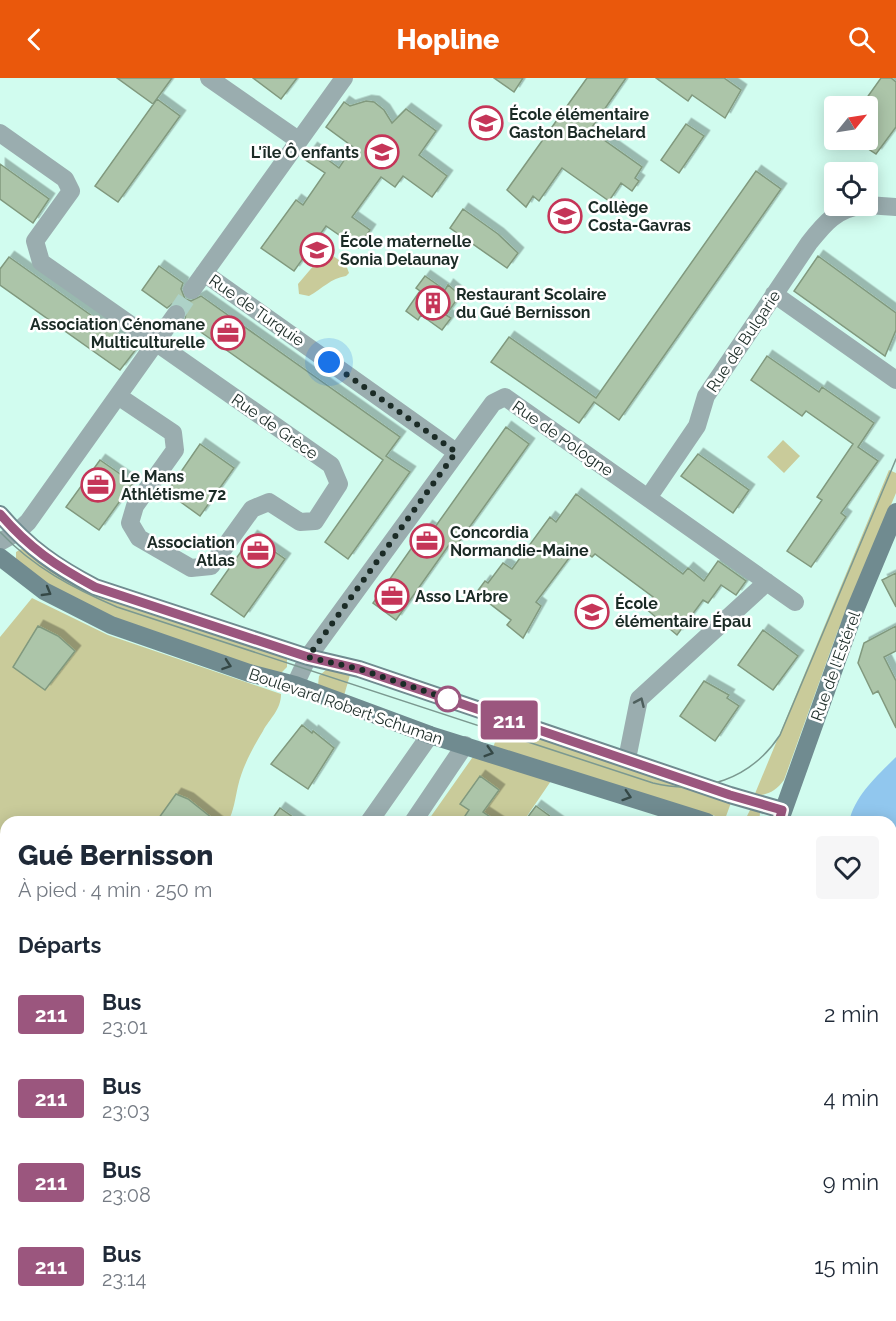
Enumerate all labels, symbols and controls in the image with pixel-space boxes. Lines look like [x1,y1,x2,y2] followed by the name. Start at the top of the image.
[18,23,51,56] icon: back
[845,23,878,56] icon: search
[397,24,499,55] text: Hopline
[824,96,878,150] north arrow
[824,96,878,216] map controls
[509,104,649,142] place label: École élémentaire Gaston Bachelard
[468,105,504,141] school or university icon: École élémentaire Gaston Bachelard
[364,134,400,170] school or university icon: L'île Ô enfants
[251,142,359,162] place label: L'île Ô enfants
[824,162,878,216] button: locate
[547,198,583,234] school or university icon: Collège Costa-Gavras
[588,198,691,235] place label: Collège Costa-Gavras
[340,231,472,269] place label: École maternelle Sonia Delaunay
[299,232,335,268] school or university icon: École maternelle Sonia Delaunay
[205,271,308,350] street label: Rue de Turquie
[415,285,451,321] building icon: Restaurant Scolaire du Gué Bernisson
[456,285,607,322] place label: Restaurant Scolaire du Gué Bernisson
[702,287,784,396] street label: Rue de Bulgarie
[30,315,205,352] place label: Association Cénomane Multiculturelle
[210,315,246,351] office icon: Association Cénomane Multiculturelle
[314,347,344,377] your location
[228,390,322,463] street label: Rue de Grèce
[509,397,617,480] street label: Rue de Pologne
[80,467,116,503] office icon: Le Mans Athlétisme 72
[121,467,226,504] place label: Le Mans Athlétisme 72
[409,523,445,559] office icon: Concordia Normandie-Maine
[450,523,589,560] place label: Concordia Normandie-Maine
[147,533,235,570] place label: Association Atlas
[240,533,276,569] office icon: Association Atlas
[374,578,410,614] office icon: Asso L'Arbre
[41,584,51,596] one-way arrow
[415,587,508,606] place label: Asso L'Arbre
[615,593,751,631] place label: École élémentaire Épau
[574,594,610,630] school or university icon: École élémentaire Épau
[807,608,864,724] street label: Rue de l'Estérel
[221,658,232,671] one-way arrow
[246,664,445,749] street label: Boulevard Robert Schuman
[435,686,461,712] unlabelled marker
[633,698,645,709] one-way arrow
[474,700,544,740] line badge: 211
[493,708,525,733] text: 211
[483,745,494,757] one-way arrow
[621,789,632,802] one-way arrow
[816,836,879,899] button: heart
[18,839,214,872] text: Gué Bernisson
[18,878,212,902] text: À pied · 4 min · 250 m
[18,932,101,958] text: Départs
[102,989,141,1015] text: Bus
[824,1001,879,1027] text: 2 min
[35,1002,67,1027] text: 211
[102,1015,148,1039] text: 23:01
[102,1073,141,1099] text: Bus
[824,1085,879,1111] text: 4 min
[35,1086,67,1111] text: 211
[102,1099,150,1123] text: 23:03
[102,1157,141,1183] text: Bus
[823,1169,879,1195] text: 9 min
[35,1170,67,1195] text: 211
[102,1183,151,1207] text: 23:08
[102,1241,141,1267] text: Bus
[814,1253,879,1279] text: 15 min
[35,1254,67,1279] text: 211
[102,1267,146,1291] text: 23:14

